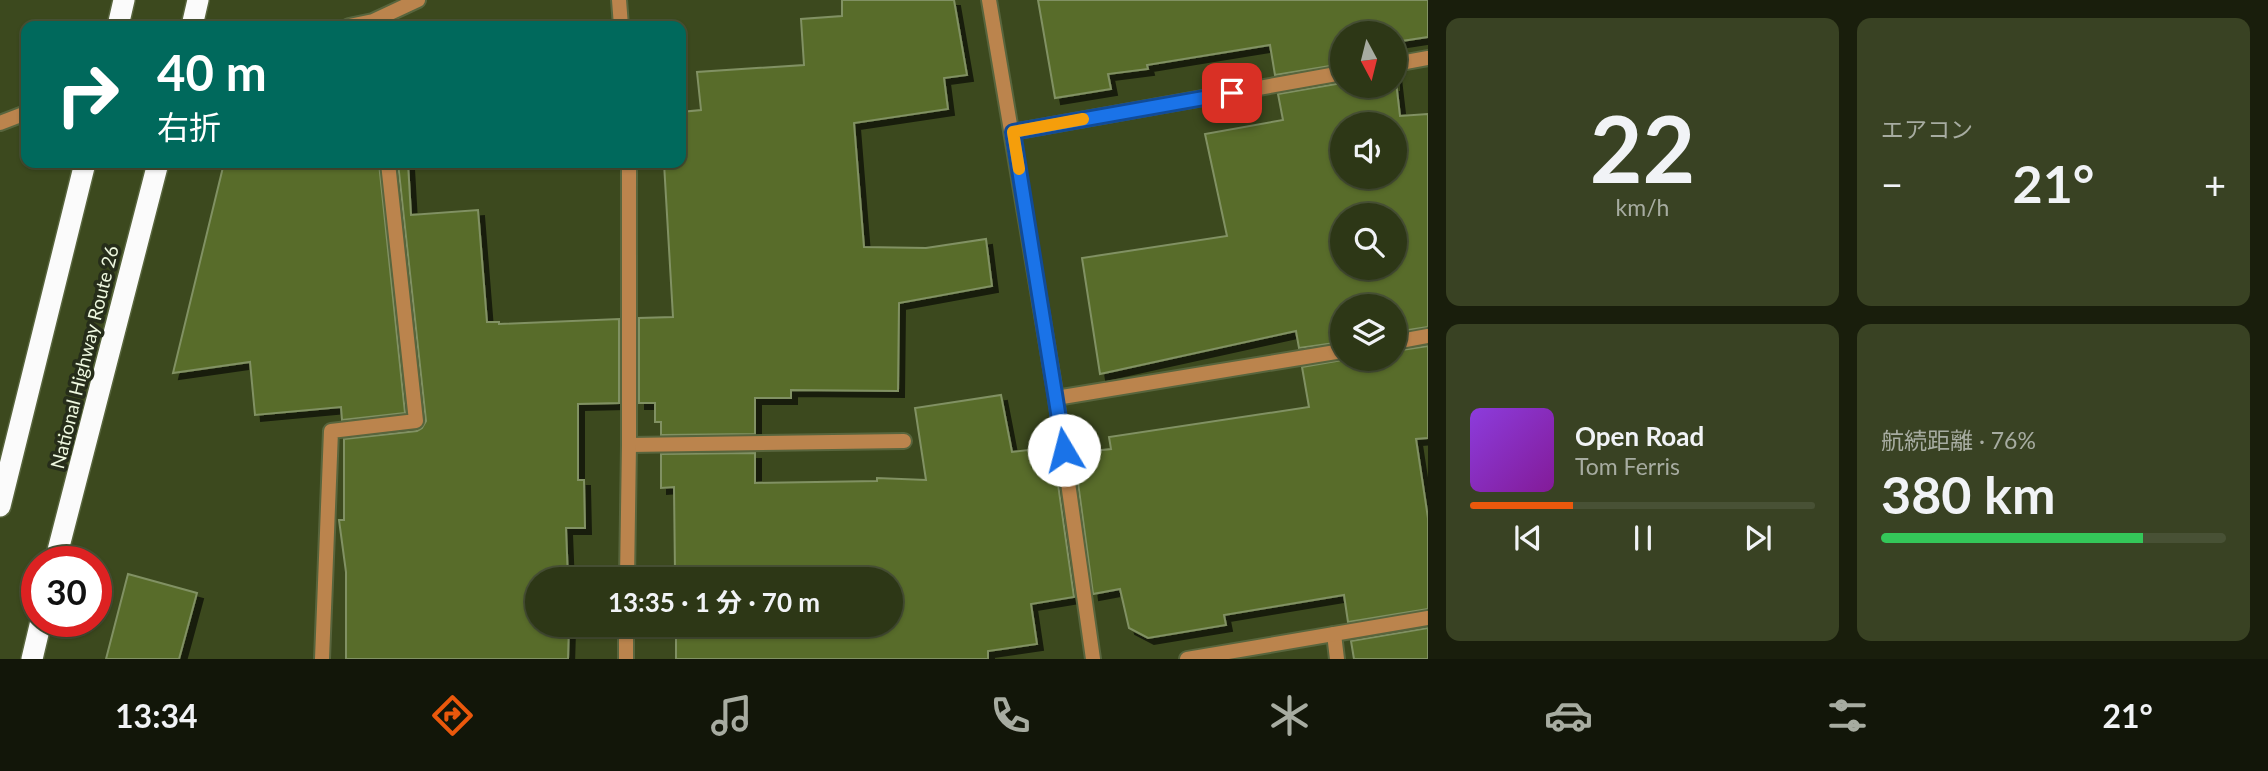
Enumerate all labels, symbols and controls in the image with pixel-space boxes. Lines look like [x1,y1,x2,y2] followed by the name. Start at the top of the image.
[1330,21,1407,98] north arrow
[1330,21,1407,371] map controls
[157,43,267,101] text: 40 m
[42,49,133,140] icon: right
[1202,63,1262,123] pin
[1213,74,1251,112] icon: arrive
[1590,93,1695,202] text: 22
[157,107,221,146] text: 右折
[1330,112,1407,189] button: sound
[1881,115,1973,143] text: エアコン
[2013,152,2094,214] text: 21°
[1881,161,1903,207] text: −
[2204,161,2226,207] text: +
[1616,193,1669,221] text: km/h
[1330,203,1407,280] button: search
[45,243,123,471] street label: National Highway Route 26
[1330,294,1407,371] button: layers
[1027,413,1101,487] position arrow
[1575,420,1704,452] text: Open Road
[1881,426,2036,454] text: 航続距離 · 76%
[1575,452,1680,480] text: Tom Ferris
[1881,463,2055,525] text: 380 km
[1509,519,1547,557] icon: previous
[1624,519,1662,557] icon: pause
[1739,519,1777,557] icon: next
[21,546,112,637] speed limit sign: 30
[608,586,820,618] text: 13:35 · 1 分 · 70 m
[428,691,477,740] icon: directions
[707,691,756,740] icon: music
[986,691,1035,740] icon: phone
[1265,691,1314,740] icon: climate
[1544,691,1593,740] icon: car
[1823,691,1872,740] icon: filters
[115,696,198,735] text: 13:34
[2102,696,2153,735] text: 21°

